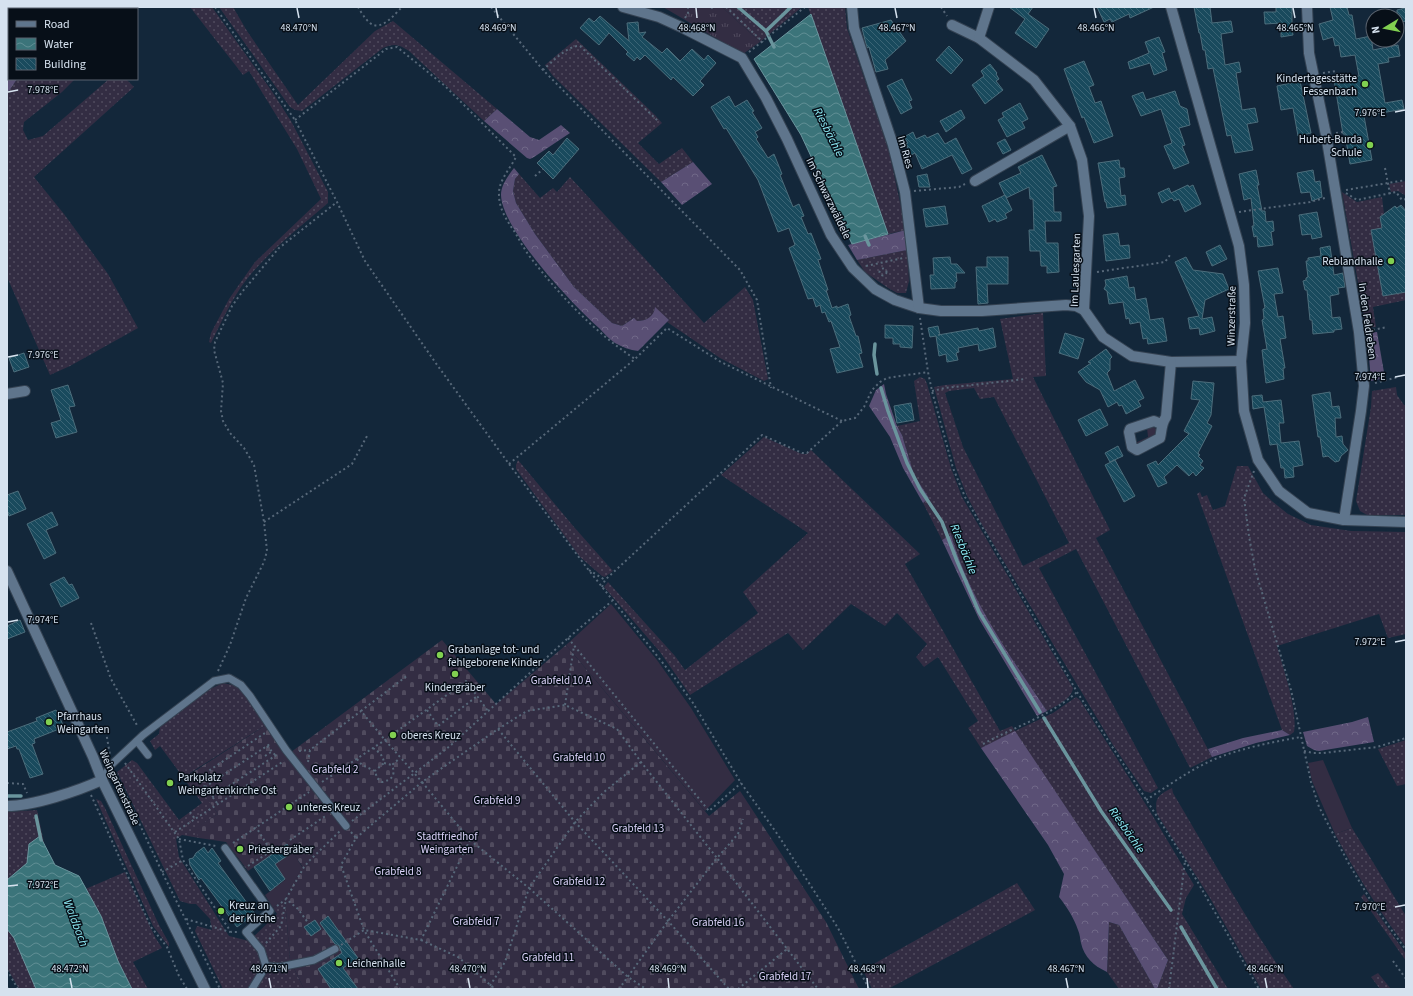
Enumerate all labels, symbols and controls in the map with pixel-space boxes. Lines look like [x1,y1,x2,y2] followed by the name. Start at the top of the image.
[8,8,138,80] legend
[1365,8,1405,48] north arrow
[44,16,70,33] text: Road
[280,21,318,35] text: 48.470°N
[479,21,517,35] text: 48.469°N
[678,21,716,35] text: 48.468°N
[878,21,916,35] text: 48.467°N
[1077,21,1115,35] text: 48.466°N
[1276,21,1314,35] text: 48.465°N
[1368,25,1384,35] text: N
[44,36,74,53] text: Water
[44,56,86,73] text: Building
[1276,71,1358,99] place label: Kindertagesstätte Fessenbach
[1360,79,1370,89] marker: Kindertagesstätte Fessenbach
[28,83,58,97] text: 7.978°E
[809,105,848,160] water label: Riesbächle
[1355,106,1385,120] text: 7.976°E
[1299,132,1363,160] place label: Hubert-Burda Schule
[894,134,917,171] street label: Im Ries
[1365,140,1375,150] marker: Hubert-Burda Schule
[802,155,855,242] street label: Im Schwarzwäldele
[1067,233,1084,307] street label: Im Laulesgarten
[1322,254,1384,269] place label: Reblandhalle
[1386,256,1396,266] marker: Reblandhalle
[1355,282,1380,360] street label: In den Feldreben
[1223,285,1240,346] street label: Winzerstraße
[28,348,58,362] text: 7.976°E
[1355,370,1385,384] text: 7.974°E
[946,521,981,577] water label: Riesbächle
[28,613,58,627] text: 7.974°E
[1355,635,1385,649] text: 7.972°E
[448,642,542,670] place label: Grabanlage tot- und fehlgeborene Kinder
[435,650,445,660] marker: Grabanlage tot- und fehlgeborene Kinder
[450,669,460,679] marker: Kindergräber
[531,673,591,688] park label: Grabfeld 10 A
[425,680,485,695] place label: Kindergräber
[57,709,110,737] place label: Pfarrhaus Weingarten
[44,717,54,727] marker: Pfarrhaus Weingarten
[401,728,461,743] place label: oberes Kreuz
[388,730,398,740] marker: oberes Kreuz
[96,747,144,828] street label: Weingartenstraße
[553,750,605,765] park label: Grabfeld 10
[311,762,359,777] park label: Grabfeld 2
[178,770,277,798] place label: Parkplatz Weingartenkirche Ost
[165,778,175,788] marker: Parkplatz Weingartenkirche Ost
[473,793,521,808] park label: Grabfeld 9
[297,800,361,815] place label: unteres Kreuz
[284,802,294,812] marker: unteres Kreuz
[1104,804,1149,857] water label: Riesbächle
[612,821,664,836] park label: Grabfeld 13
[417,829,478,857] park label: Stadtfriedhof Weingarten
[248,842,314,857] place label: Priestergräber
[235,844,245,854] marker: Priestergräber
[374,864,422,879] park label: Grabfeld 8
[553,874,605,889] park label: Grabfeld 12
[28,878,58,892] text: 7.972°E
[59,897,92,949] water label: Waldbach
[229,898,276,926] place label: Kreuz an der Kirche
[1355,900,1385,914] text: 7.970°E
[216,906,226,916] marker: Kreuz an der Kirche
[452,914,500,929] park label: Grabfeld 7
[692,915,745,930] park label: Grabfeld 16
[522,950,574,965] park label: Grabfeld 11
[347,956,406,971] place label: Leichenhalle
[334,958,344,968] marker: Leichenhalle
[51,962,89,976] text: 48.472°N
[250,962,288,976] text: 48.471°N
[449,962,487,976] text: 48.470°N
[649,962,687,976] text: 48.469°N
[848,962,886,976] text: 48.468°N
[1047,962,1085,976] text: 48.467°N
[1246,962,1284,976] text: 48.466°N
[759,969,811,984] park label: Grabfeld 17

